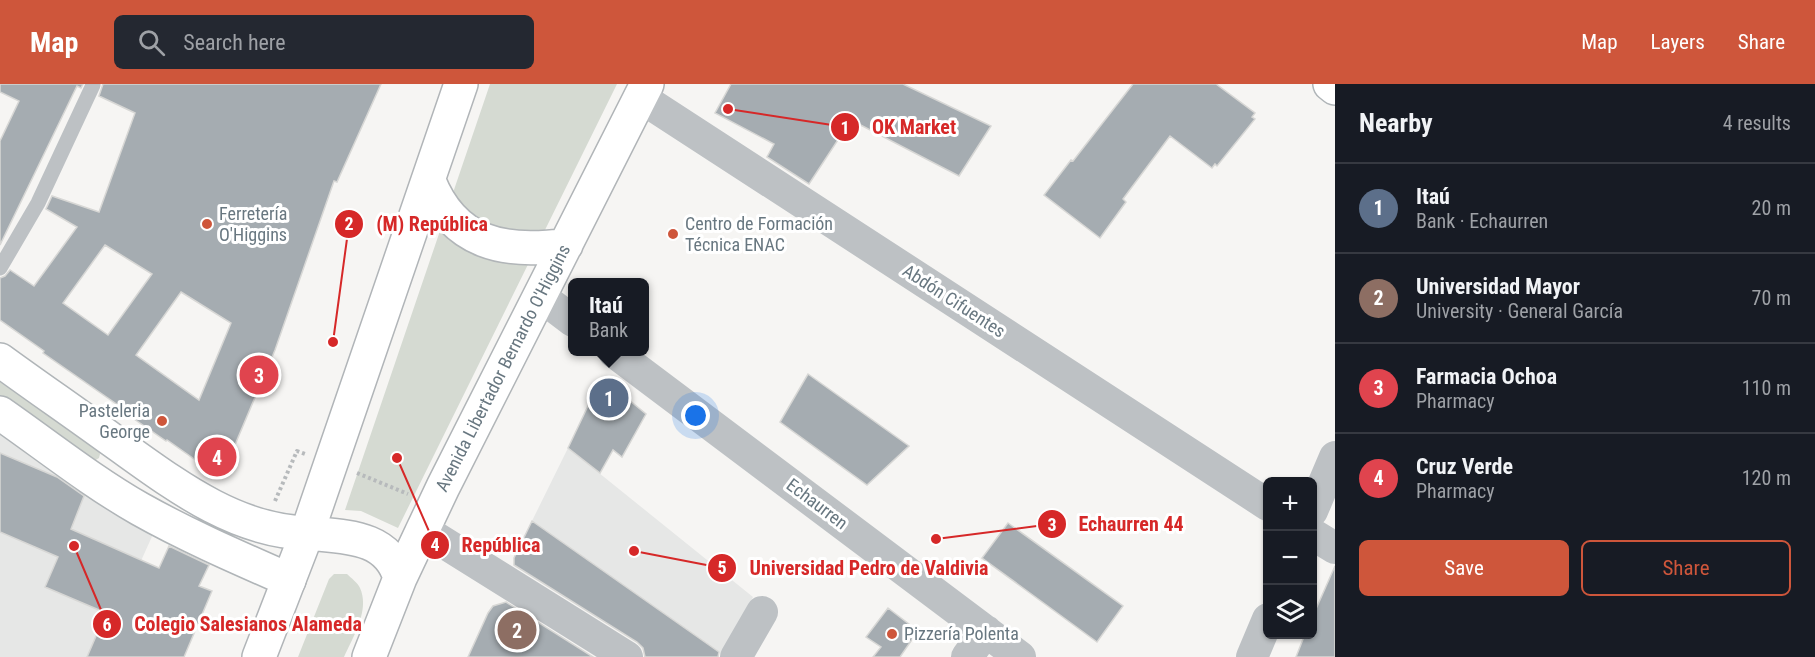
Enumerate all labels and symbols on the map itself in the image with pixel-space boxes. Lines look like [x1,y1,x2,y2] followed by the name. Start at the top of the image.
[830,108,968,146] callout: OK Market
[872,115,956,139] text: OK Market
[840,117,850,138] text: 1
[219,203,287,245] place label: Ferretería O'Higgins
[334,205,500,243] callout: (M) República
[376,212,488,236] text: (M) República
[344,213,354,234] text: 2
[685,213,833,255] place label: Centro de Formación Técnica ENAC
[200,217,214,231] marker: Ferretería O'Higgins
[666,227,680,241] marker: Centro de Formación Técnica ENAC
[431,241,574,495] street label: Avenida Libertador Bernardo O'Higgins
[899,260,1009,342] street label: Abdón Cifuentes
[240,352,278,398] pin: 3
[590,376,628,420] pin: 1
[79,400,150,442] place label: Pasteleria George
[681,401,710,430] your location
[155,414,169,428] marker: Pasteleria George
[198,434,236,479] pin: 4
[783,474,852,533] street label: Echaurren
[1037,505,1196,543] callout: Echaurren 44
[1078,512,1184,536] text: Echaurren 44
[1047,514,1057,535] text: 3
[420,526,553,564] callout: República
[462,533,540,557] text: República
[430,534,440,555] text: 4
[707,549,1000,587] callout: Universidad Pedro de Valdivia
[750,556,988,580] text: Universidad Pedro de Valdivia
[717,557,727,578] text: 5
[92,605,373,643] callout: Colegio Salesianos Alameda
[498,608,536,652] pin: 2
[134,612,362,636] text: Colegio Salesianos Alameda
[102,614,112,635] text: 6
[904,623,1019,644] place label: Pizzería Polenta
[885,627,899,641] marker: Pizzería Polenta

